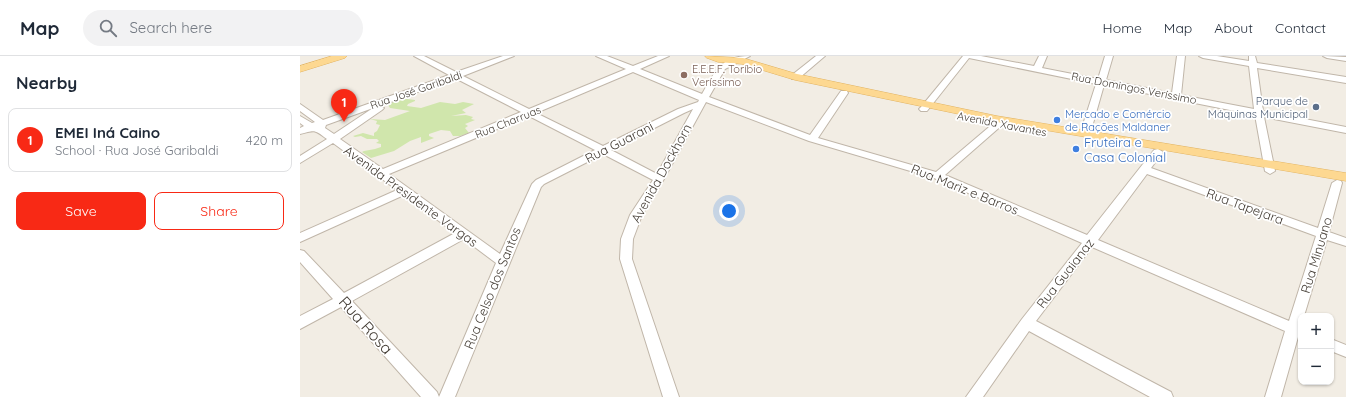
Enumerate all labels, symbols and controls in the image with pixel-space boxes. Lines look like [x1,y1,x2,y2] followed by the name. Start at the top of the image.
[83,10,363,46] search box
[20,16,59,40] text: Map
[97,17,119,39] icon: search
[129,18,212,37] text: Search here
[1103,19,1142,37] text: Home
[1164,19,1192,37] text: Map
[1214,19,1253,37] text: About
[1275,19,1326,37] text: Contact
[692,62,763,89] place label: E.E.E.F. Toríbio Veríssimo
[368,68,464,112] street label: Rua José Garibaldi
[1070,69,1198,107] street label: Rua Domingos Veríssimo
[679,70,689,80] marker: E.E.E.F. Toríbio Veríssimo
[16,72,77,93] text: Nearby
[331,89,357,122] pin: 1
[1208,94,1308,121] place label: Parque de Máquinas Municipal
[473,102,543,142] street label: Rua Charruas
[1311,102,1321,112] marker: Parque de Máquinas Municipal
[1065,107,1171,134] place label: Mercado e Comércio de Rações Maldaner
[956,108,1048,140] street label: Avenida Xavantes
[1052,115,1062,125] marker: Mercado e Comércio de Rações Maldaner
[582,118,656,166] street label: Rua Guarani
[627,121,695,225] street label: Avenida Dockhorn
[55,123,160,142] text: EMEI Iná Caino
[27,132,33,148] text: 1
[246,132,283,148] text: 420 m
[1084,134,1166,165] place label: Fruteira e Casa Colonial
[55,142,219,158] text: School · Rua José Garibaldi
[341,142,481,250] street label: Avenida Presidente Vargas
[1071,144,1081,154] marker: Fruteira e Casa Colonial
[909,160,1021,218] street label: Rua Mariz e Barros
[1204,185,1286,227] street label: Rua Tapejara
[16,192,146,230] button: Save
[154,192,284,230] button: Share
[719,201,739,221] your location
[1297,215,1335,295] street label: Rua Minuano
[460,225,524,351] street label: Rua Celso dos Santos
[1033,235,1097,311] street label: Rua Guaianaz
[335,292,397,358] street label: Rua Rosa
[1298,313,1334,385] map controls
[1298,313,1334,349] button: +
[1298,349,1334,385] button: −

